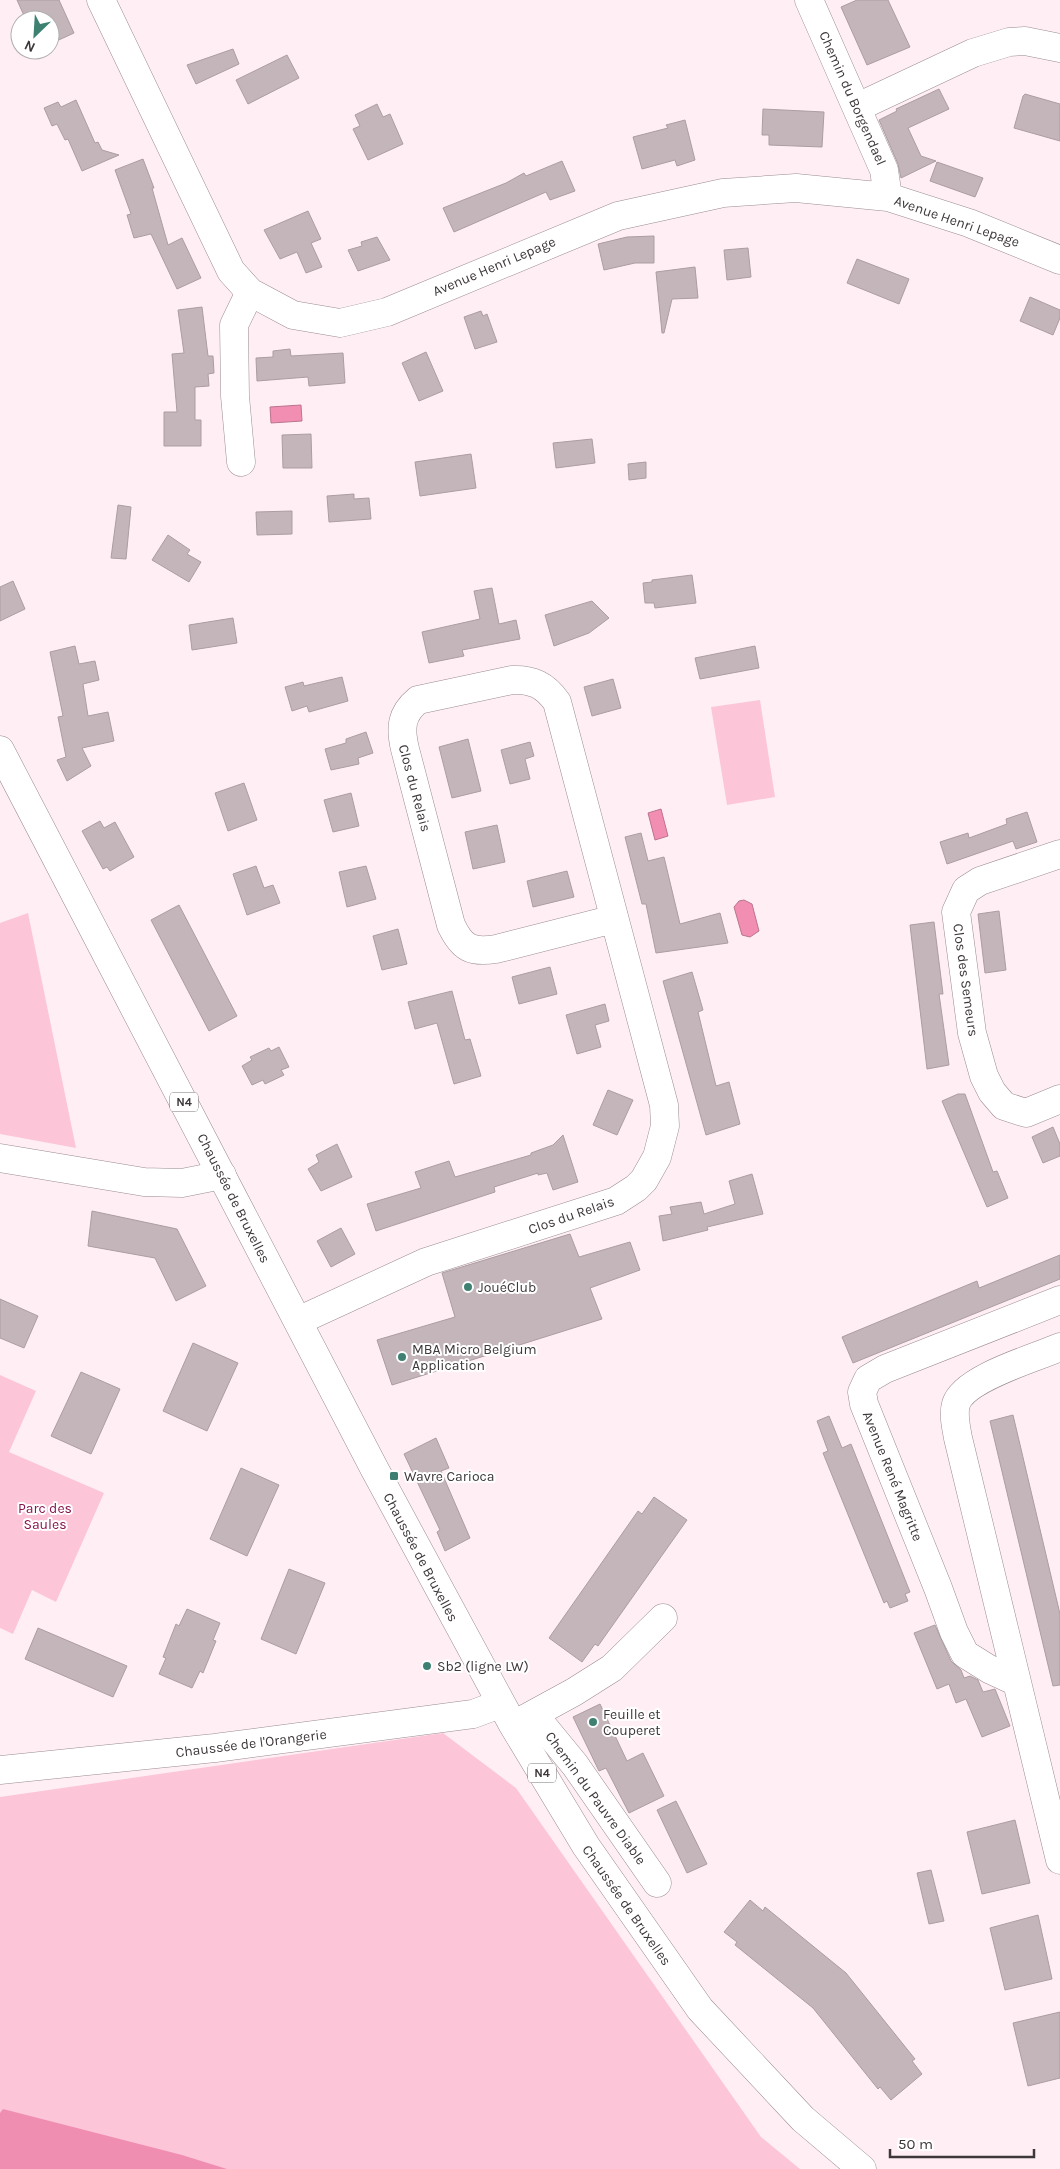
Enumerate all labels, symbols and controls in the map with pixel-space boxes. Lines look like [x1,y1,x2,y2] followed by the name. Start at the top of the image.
[10,10,60,60] north arrow
[815,28,890,168] street label: Chemin du Borgendael
[22,37,38,56] text: N
[892,192,1022,251] street label: Avenue Henri Lepage
[430,233,558,300] street label: Avenue Henri Lepage
[395,743,434,834] street label: Clos du Relais
[949,923,982,1038] street label: Clos des Semeurs
[170,1092,198,1112] road number: N4
[193,1130,274,1266] street label: Chaussée de Bruxelles
[526,1193,616,1238] street label: Clos du Relais
[478,1279,536,1296] place label: JouéClub
[462,1281,474,1293] marker: JouéClub
[412,1341,537,1374] place label: MBA Micro Belgium Application
[396,1351,408,1363] marker: MBA Micro Belgium Application
[859,1409,926,1544] street label: Avenue René Magritte
[404,1468,495,1485] place label: Wavre Carioca
[388,1470,400,1482] marker: Wavre Carioca
[379,1490,462,1625] street label: Chaussée de Bruxelles
[18,1500,72,1533] park label: Parc des Saules
[437,1658,529,1675] place label: Sb2 (ligne LW)
[421,1660,433,1672] marker: Sb2 (ligne LW)
[603,1706,661,1739] place label: Feuille et Couperet
[587,1716,599,1728] marker: Feuille et Couperet
[175,1726,328,1761] street label: Chaussée de l'Orangerie
[542,1728,650,1868] street label: Chemin du Pauvre Diable
[528,1764,556,1782] road number: N4
[578,1842,675,1969] street label: Chaussée de Bruxelles
[890,2126,1034,2158] scale bar
[898,2135,933,2153] text: 50 m

